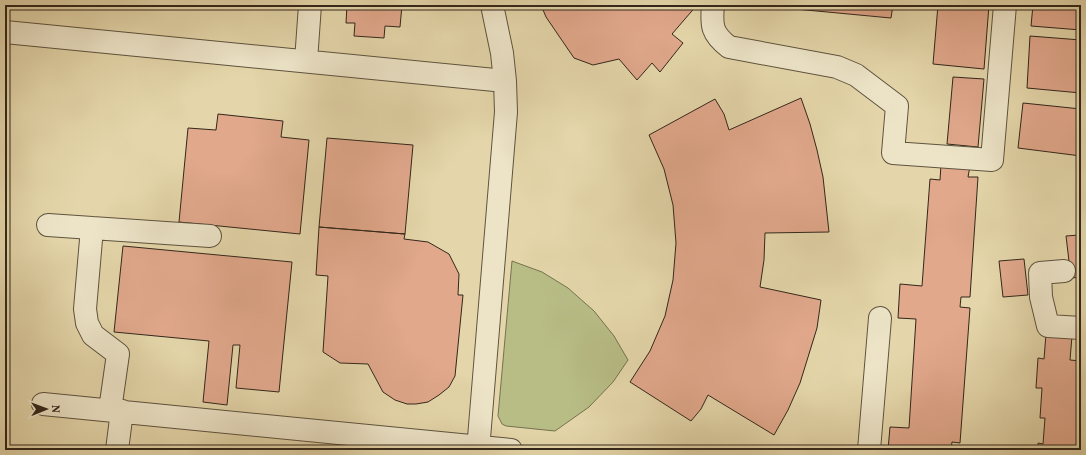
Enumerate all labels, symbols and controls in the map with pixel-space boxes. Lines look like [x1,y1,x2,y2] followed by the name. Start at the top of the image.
[26,389,66,429] north arrow
[47,405,62,413] text: N

